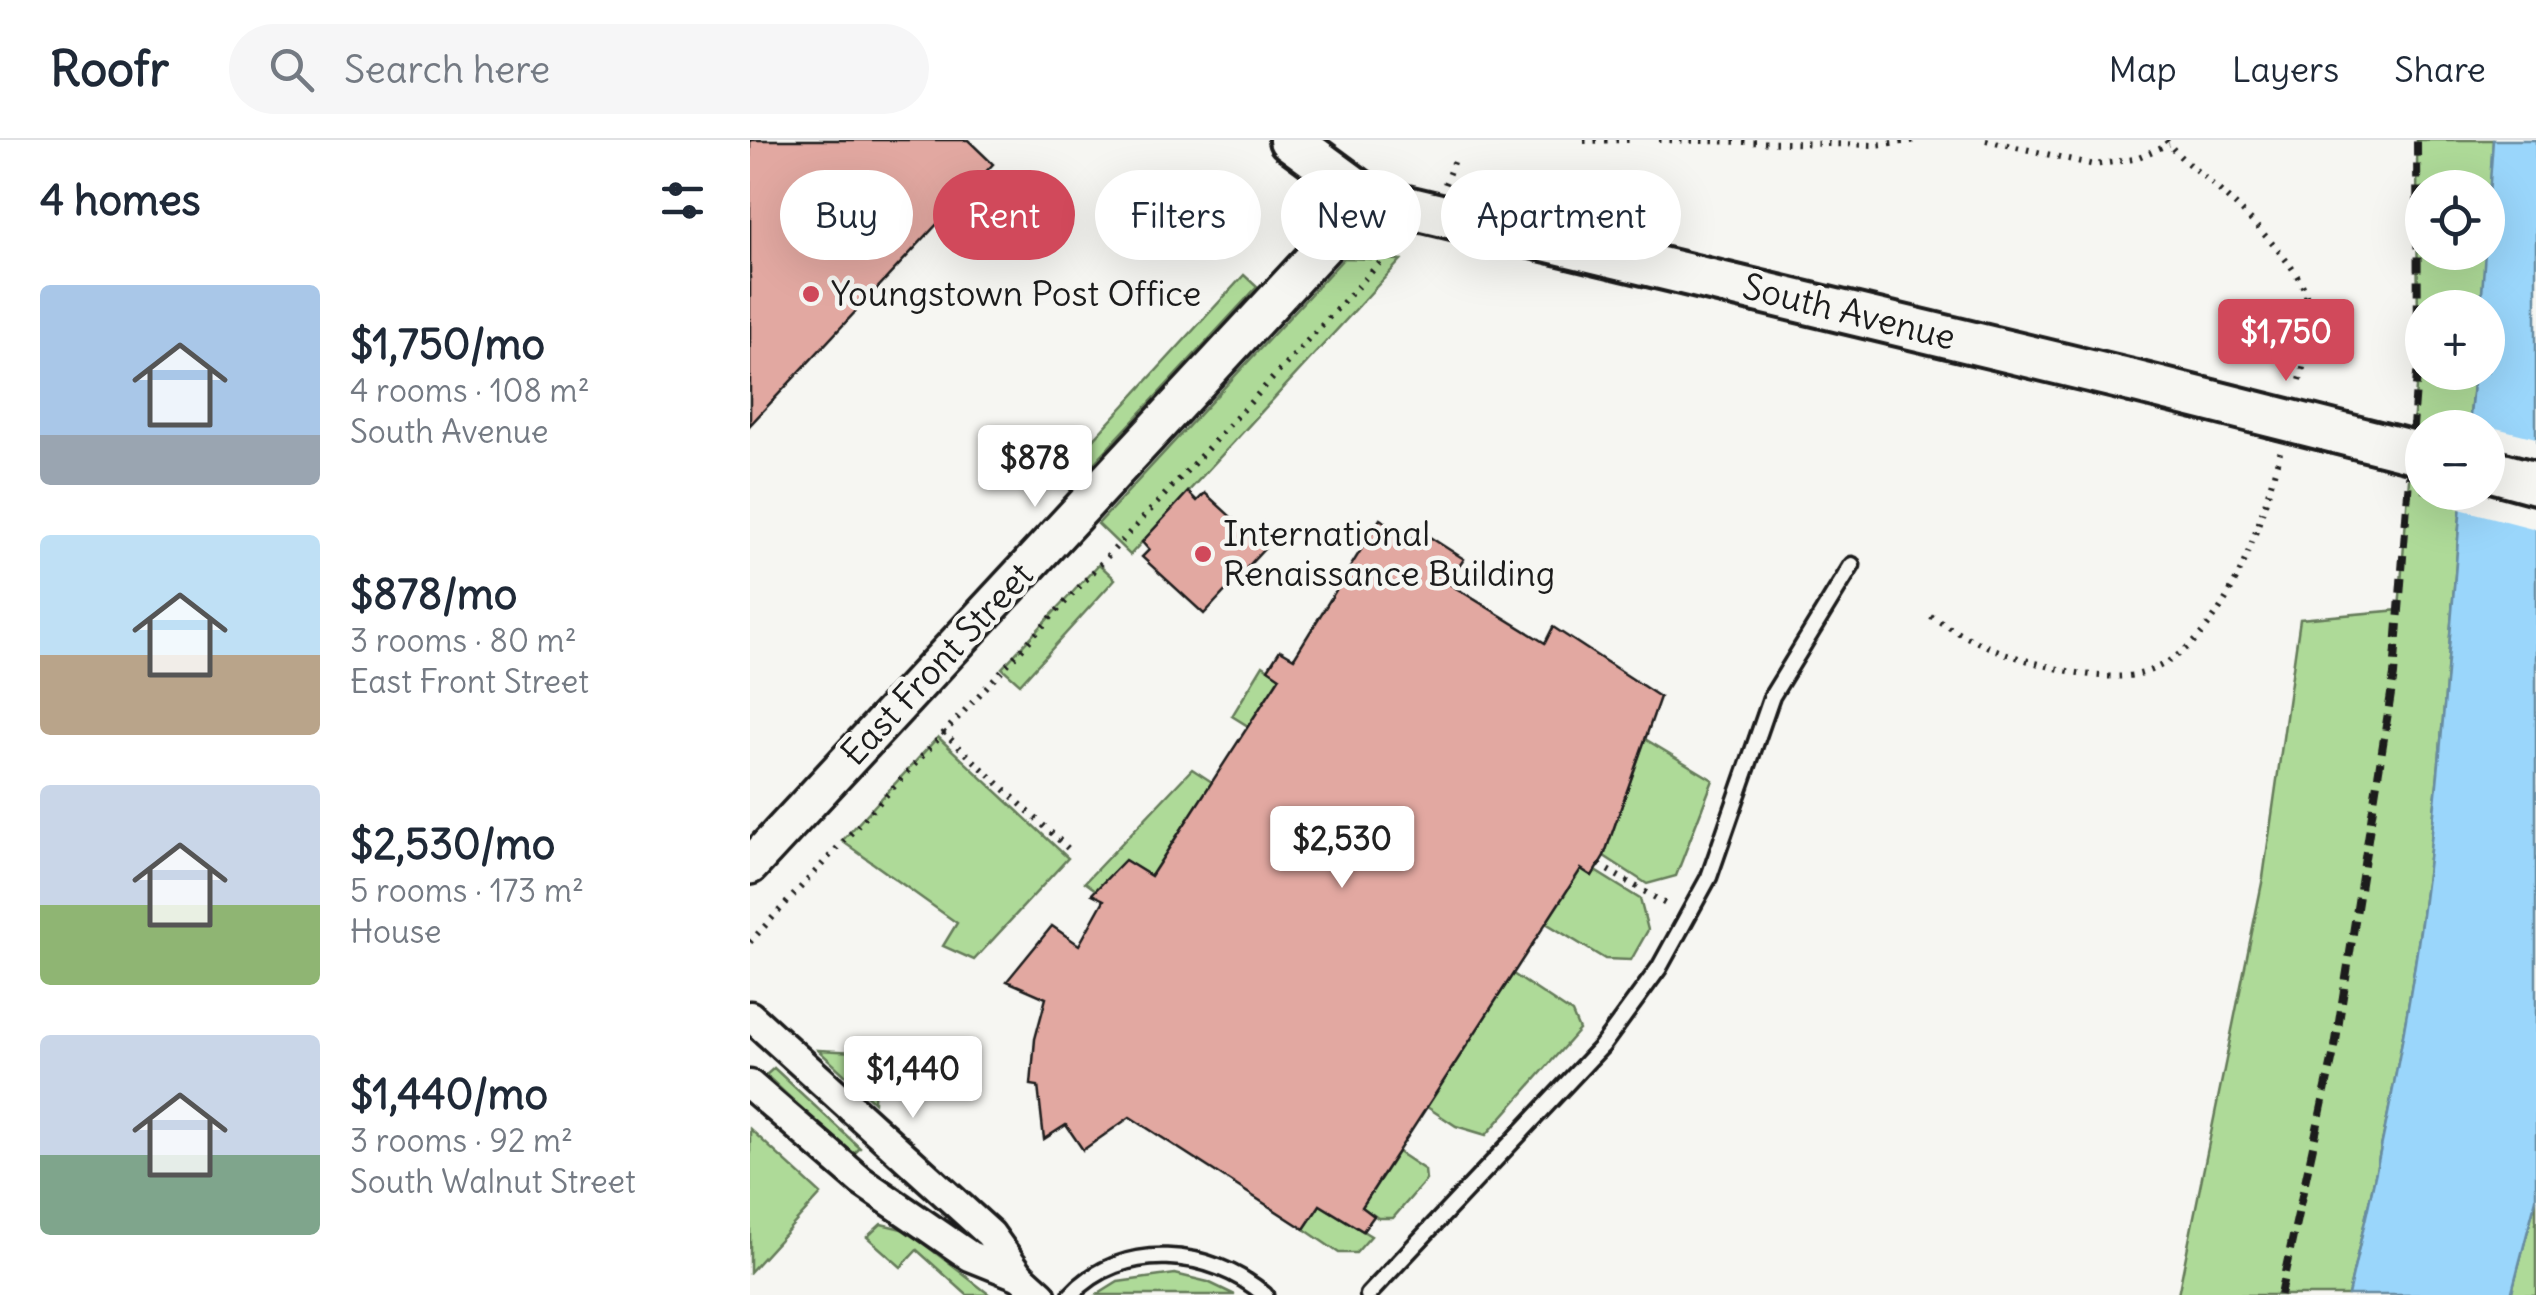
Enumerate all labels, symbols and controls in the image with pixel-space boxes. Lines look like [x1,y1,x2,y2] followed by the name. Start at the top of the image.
[229,24,929,114] search box
[50,39,169,99] text: Roofr
[264,42,319,97] icon: search
[344,46,550,93] text: Search here
[2109,47,2177,91] text: Map
[2232,47,2339,91] text: Layers
[2394,47,2486,91] text: Share
[780,170,913,260] chip: Buy
[933,170,1075,260] chip: Rent
[1095,170,1261,260] chip: Filters
[1281,170,1421,260] chip: New
[1441,170,1681,260] chip: Apartment
[2405,170,2505,510] map controls
[2405,170,2505,270] button: locate
[655,173,710,228] icon: filters
[40,174,201,226] text: 4 homes
[1739,263,1960,359] street label: South Avenue
[831,271,1201,315] place label: Youngstown Post Office
[800,283,822,305] marker: Youngstown Post Office
[2405,290,2505,390] button: +
[2205,299,2367,384] pin: $1,750
[2240,311,2332,352] text: $1,750
[350,318,545,370] text: $1,750/mo
[120,325,240,445] icon: home
[350,370,590,411] text: 4 rooms · 108 m²
[2405,410,2505,510] button: −
[350,411,549,452] text: South Avenue
[976,425,1094,510] pin: $878
[1000,437,1070,478] text: $878
[1223,511,1555,595] place label: International Renaissance Building
[1192,543,1214,565] marker: International Renaissance Building
[831,553,1042,774] street label: East Front Street
[350,568,517,620] text: $878/mo
[120,575,240,695] icon: home
[350,620,577,661] text: 3 rooms · 80 m²
[350,661,589,702] text: East Front Street
[1261,806,1423,891] pin: $2,530
[350,818,555,870] text: $2,530/mo
[1292,818,1392,859] text: $2,530
[120,825,240,945] icon: home
[350,870,584,911] text: 5 rooms · 173 m²
[350,911,441,952] text: House
[832,1036,994,1121] pin: $1,440
[866,1048,960,1089] text: $1,440
[350,1068,548,1120] text: $1,440/mo
[120,1075,240,1195] icon: home
[350,1120,573,1161] text: 3 rooms · 92 m²
[350,1161,636,1202] text: South Walnut Street

